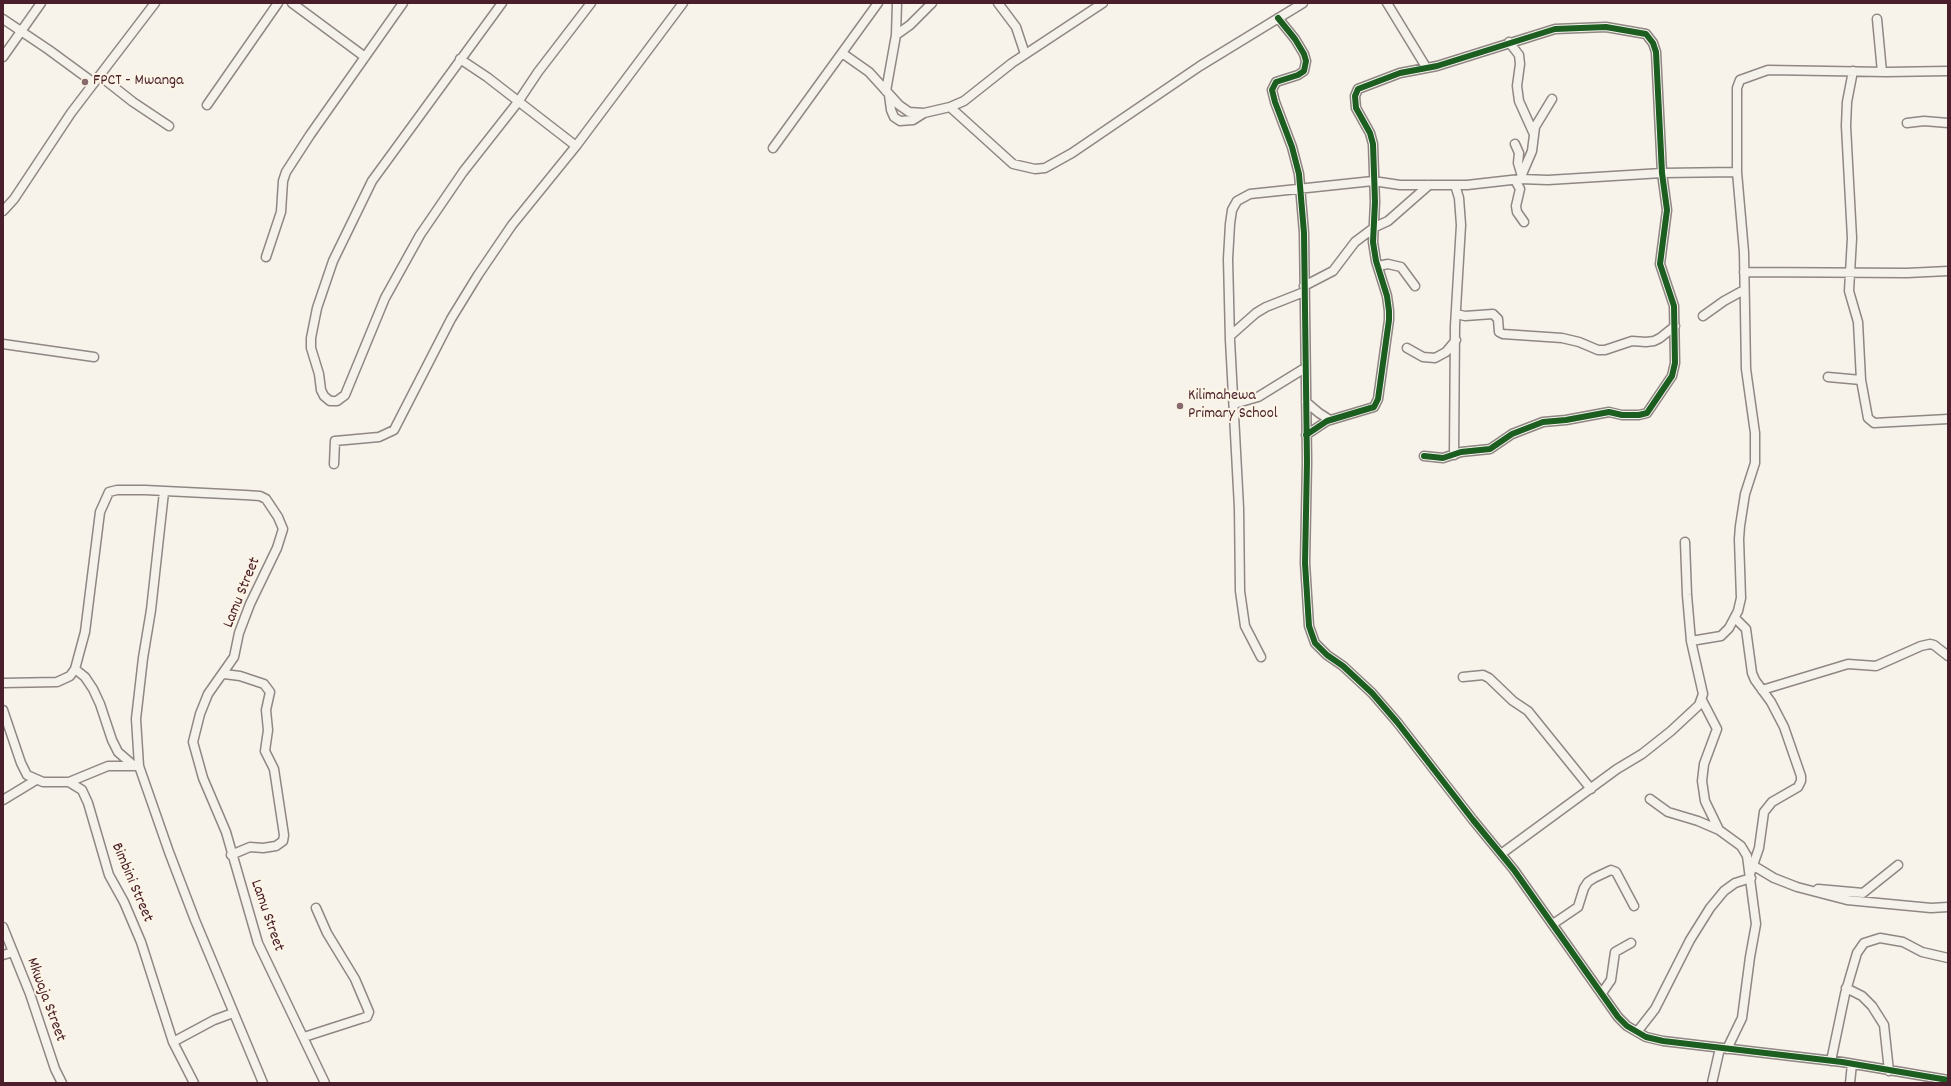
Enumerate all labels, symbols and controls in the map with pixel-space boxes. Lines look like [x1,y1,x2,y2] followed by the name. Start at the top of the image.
[93,72,184,92] place label: FPCT - Mwanga
[80,77,90,87] marker: FPCT - Mwanga
[1188,387,1278,425] place label: Kilimahewa Primary School
[1175,401,1185,411] marker: Kilimahewa Primary School
[220,555,266,631] street label: Lamu Street
[106,840,156,926] street label: Bimbini Street
[245,878,287,954] street label: Lamu Street
[21,955,69,1045] street label: Mkwaja Street

